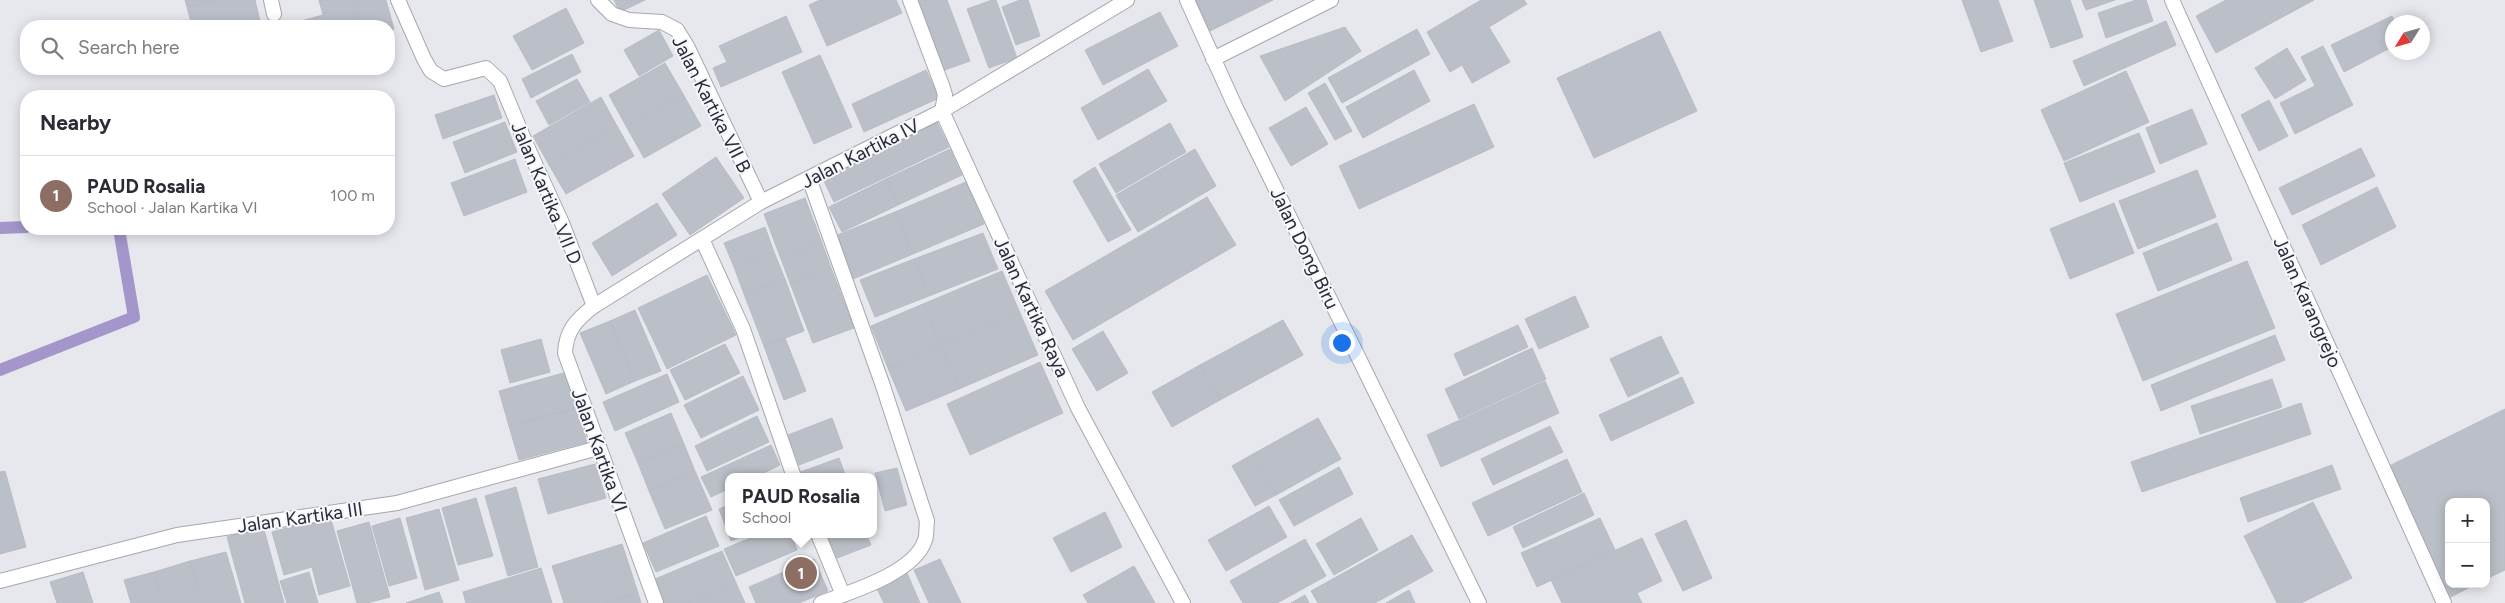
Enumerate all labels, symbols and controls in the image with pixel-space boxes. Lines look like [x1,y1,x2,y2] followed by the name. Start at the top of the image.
[2385,15,2430,60] north arrow
[20,20,395,75] search box
[667,32,756,177] street label: Jalan Kartika VII B
[38,34,66,62] icon: search
[78,36,180,59] text: Search here
[40,110,111,135] text: Nearby
[797,114,923,193] street label: Jalan Kartika IV
[506,119,587,268] street label: Jalan Kartika VII D
[87,175,205,198] text: PAUD Rosalia
[1265,184,1344,313] street label: Jalan Dong Biru
[53,186,59,205] text: 1
[330,186,375,205] text: 100 m
[87,198,258,217] text: School · Jalan Kartika VI
[989,233,1074,381] street label: Jalan Kartika Raya
[2268,233,2347,371] street label: Jalan Karangrejo
[1329,330,1355,356] your location
[567,385,632,515] street label: Jalan Kartika VI
[725,473,877,538] popup
[742,485,860,508] text: PAUD Rosalia
[236,497,364,538] street label: Jalan Kartika III
[2445,498,2490,588] map controls
[2445,498,2490,543] button: +
[742,508,791,527] text: School
[2445,543,2490,588] button: −
[785,554,817,592] pin: 1

